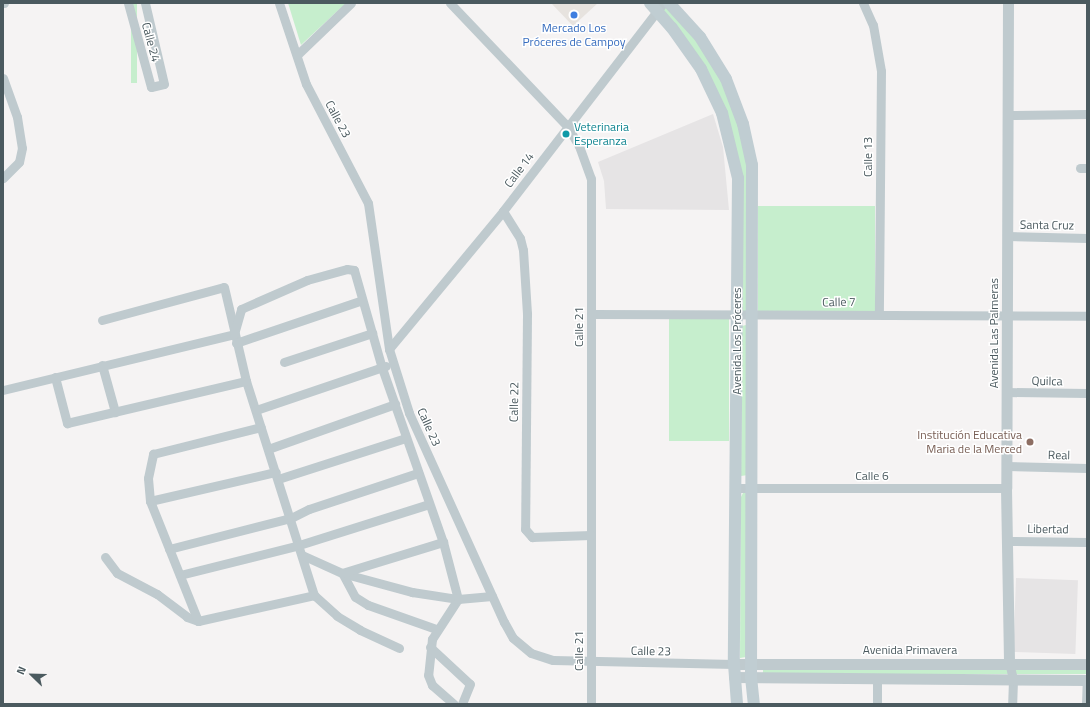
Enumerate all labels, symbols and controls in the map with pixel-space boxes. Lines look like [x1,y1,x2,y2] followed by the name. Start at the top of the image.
[569,10,579,20] marker: Mercado Los Próceres de Campoy
[139,21,163,63] street label: Calle 24
[523,21,625,49] place label: Mercado Los Próceres de Campoy
[322,98,354,140] street label: Calle 23
[574,120,629,148] place label: Veterinaria Esperanza
[561,129,571,139] marker: Veterinaria Esperanza
[861,137,875,177] street label: Calle 13
[501,150,537,190] street label: Calle 14
[1020,217,1074,233] street label: Santa Cruz
[987,278,1001,388] street label: Avenida Las Palmeras
[730,287,744,395] street label: Avenida Los Próceres
[822,295,856,309] street label: Calle 7
[572,307,586,347] street label: Calle 21
[1031,374,1063,388] street label: Quilca
[506,382,522,422] street label: Calle 22
[414,406,444,448] street label: Calle 23
[917,428,1022,456] place label: Institución Educativa Maria de la Merced
[1025,437,1035,447] marker: Institución Educativa Maria de la Merced
[1048,448,1070,462] street label: Real
[855,469,889,483] street label: Calle 6
[1027,521,1069,537] street label: Libertad
[572,631,586,671] street label: Calle 21
[631,643,671,659] street label: Calle 23
[863,643,957,657] street label: Avenida Primavera
[12,655,52,695] north arrow
[12,664,30,677] text: N

